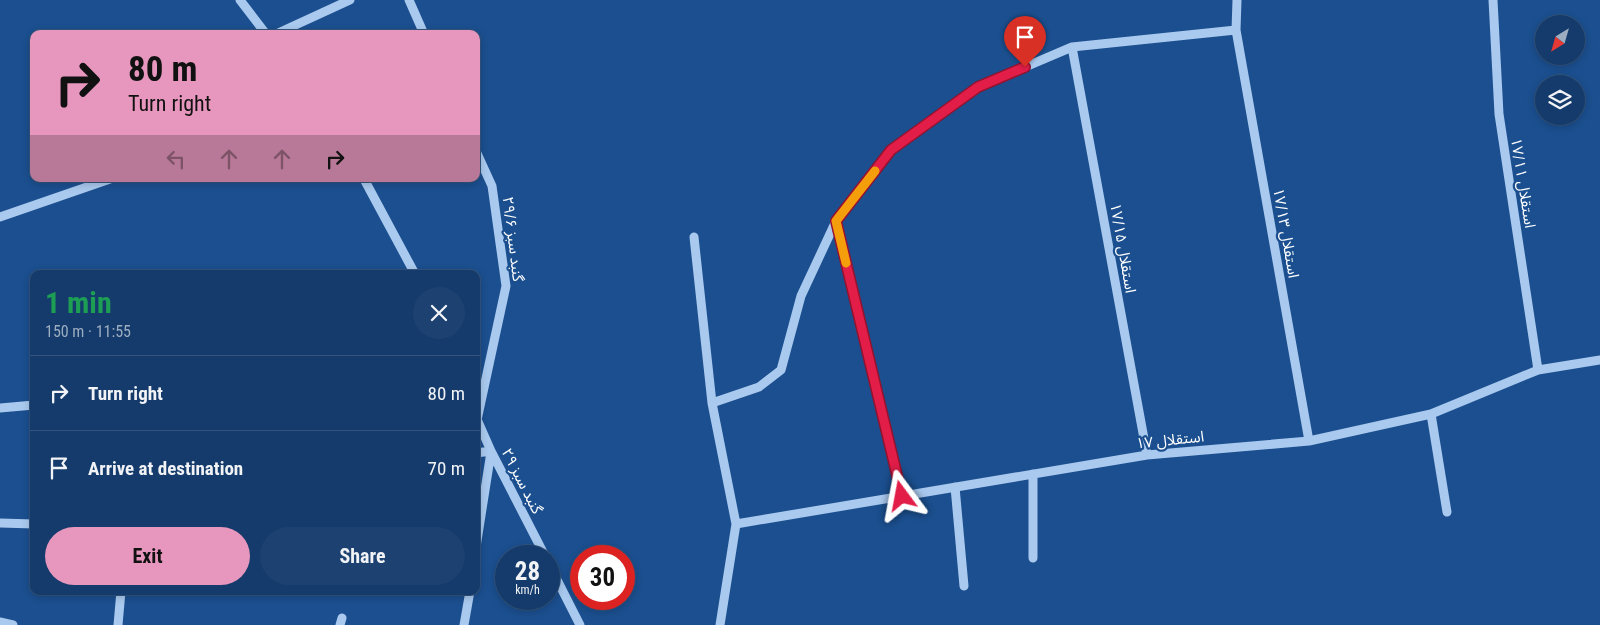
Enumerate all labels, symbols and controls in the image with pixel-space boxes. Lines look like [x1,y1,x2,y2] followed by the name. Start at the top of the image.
[1535,15,1585,65] north arrow
[1535,15,1585,125] map controls
[1004,16,1046,67] pin
[1011,23,1039,51] icon: arrive
[128,49,197,90] text: 80 m
[45,50,110,115] icon: right
[1535,75,1585,125] button: layers
[128,91,211,116] text: Turn right
[1507,137,1539,229] street label: استقلال ۱۷/۱۱
[162,145,190,173] icon: left
[215,145,243,173] icon: ahead
[268,145,296,173] icon: ahead
[321,145,349,173] icon: right
[1269,187,1303,279] street label: استقلال ۱۷/۱۳
[499,195,527,283] street label: گنبد سبز ۲۹/۶
[1106,202,1140,294] street label: استقلال ۱۷/۱۵
[45,285,112,320] text: 1 min
[413,287,465,339] button: close
[45,322,131,341] text: 150 m · 11:55
[45,379,73,407] icon: right
[88,382,163,405] text: Turn right
[428,382,465,405] text: 80 m
[1135,427,1205,453] street label: استقلال ۱۷
[498,445,547,518] street label: گنبد سبز ۲۹
[45,454,73,482] icon: arrive
[88,457,243,480] text: Arrive at destination
[428,457,465,480] text: 70 m
[875,469,927,521] position arrow
[45,527,250,585] button: Exit
[260,527,465,585] button: Share
[570,545,635,610] speed limit sign: 30
[515,557,540,586] text: 28
[515,583,540,597] text: km/h

